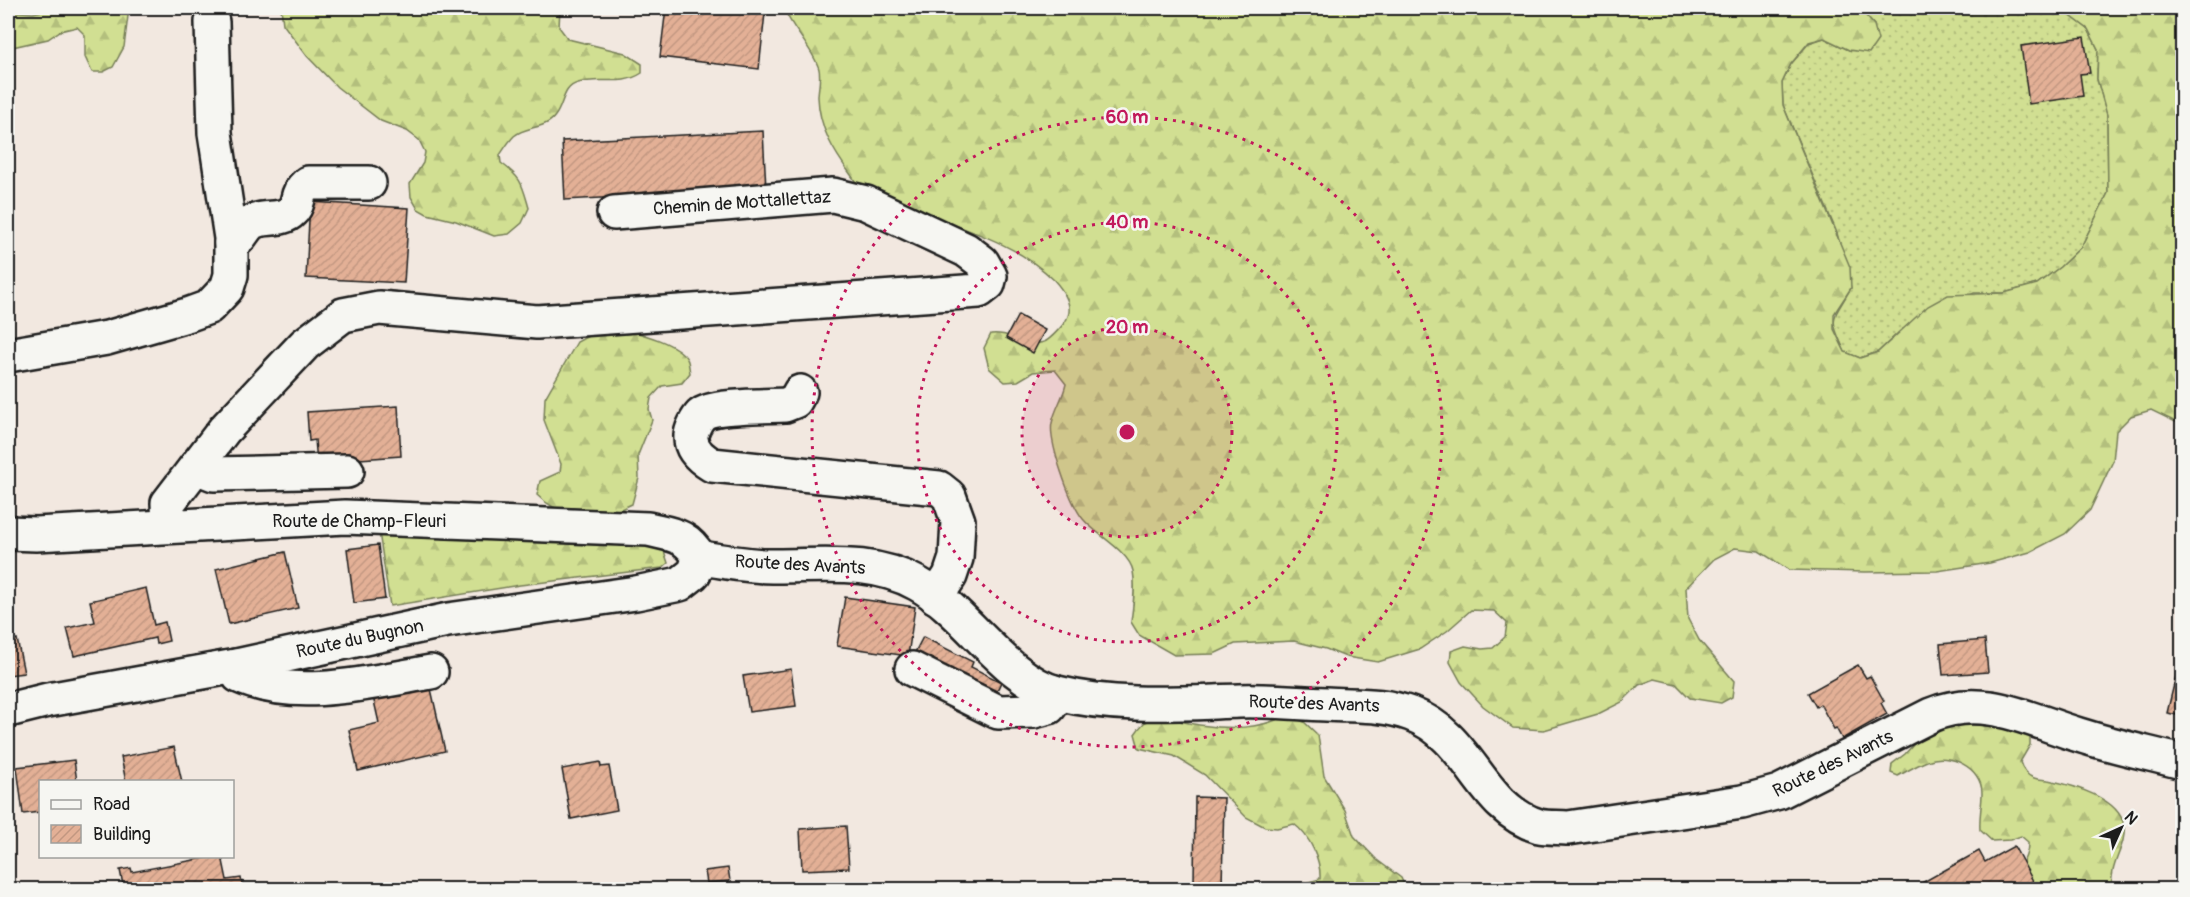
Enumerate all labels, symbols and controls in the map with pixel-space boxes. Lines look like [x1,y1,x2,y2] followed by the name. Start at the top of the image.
[1106,106,1148,129] text: 60 m
[652,185,832,221] street label: Chemin de Mottallettaz
[1106,211,1148,234] text: 40 m
[1106,316,1148,339] text: 20 m
[1117,422,1137,442] centre of rings
[272,510,446,533] street label: Route de Champ-Fleuri
[734,550,866,580] street label: Route des Avants
[294,614,426,664] street label: Route du Bugnon
[1248,690,1380,718] street label: Route des Avants
[1769,725,1897,803] street label: Route des Avants
[39,780,234,858] legend
[93,793,130,816] text: Road
[2091,798,2151,858] north arrow
[2120,807,2142,829] text: N
[93,823,151,846] text: Building

